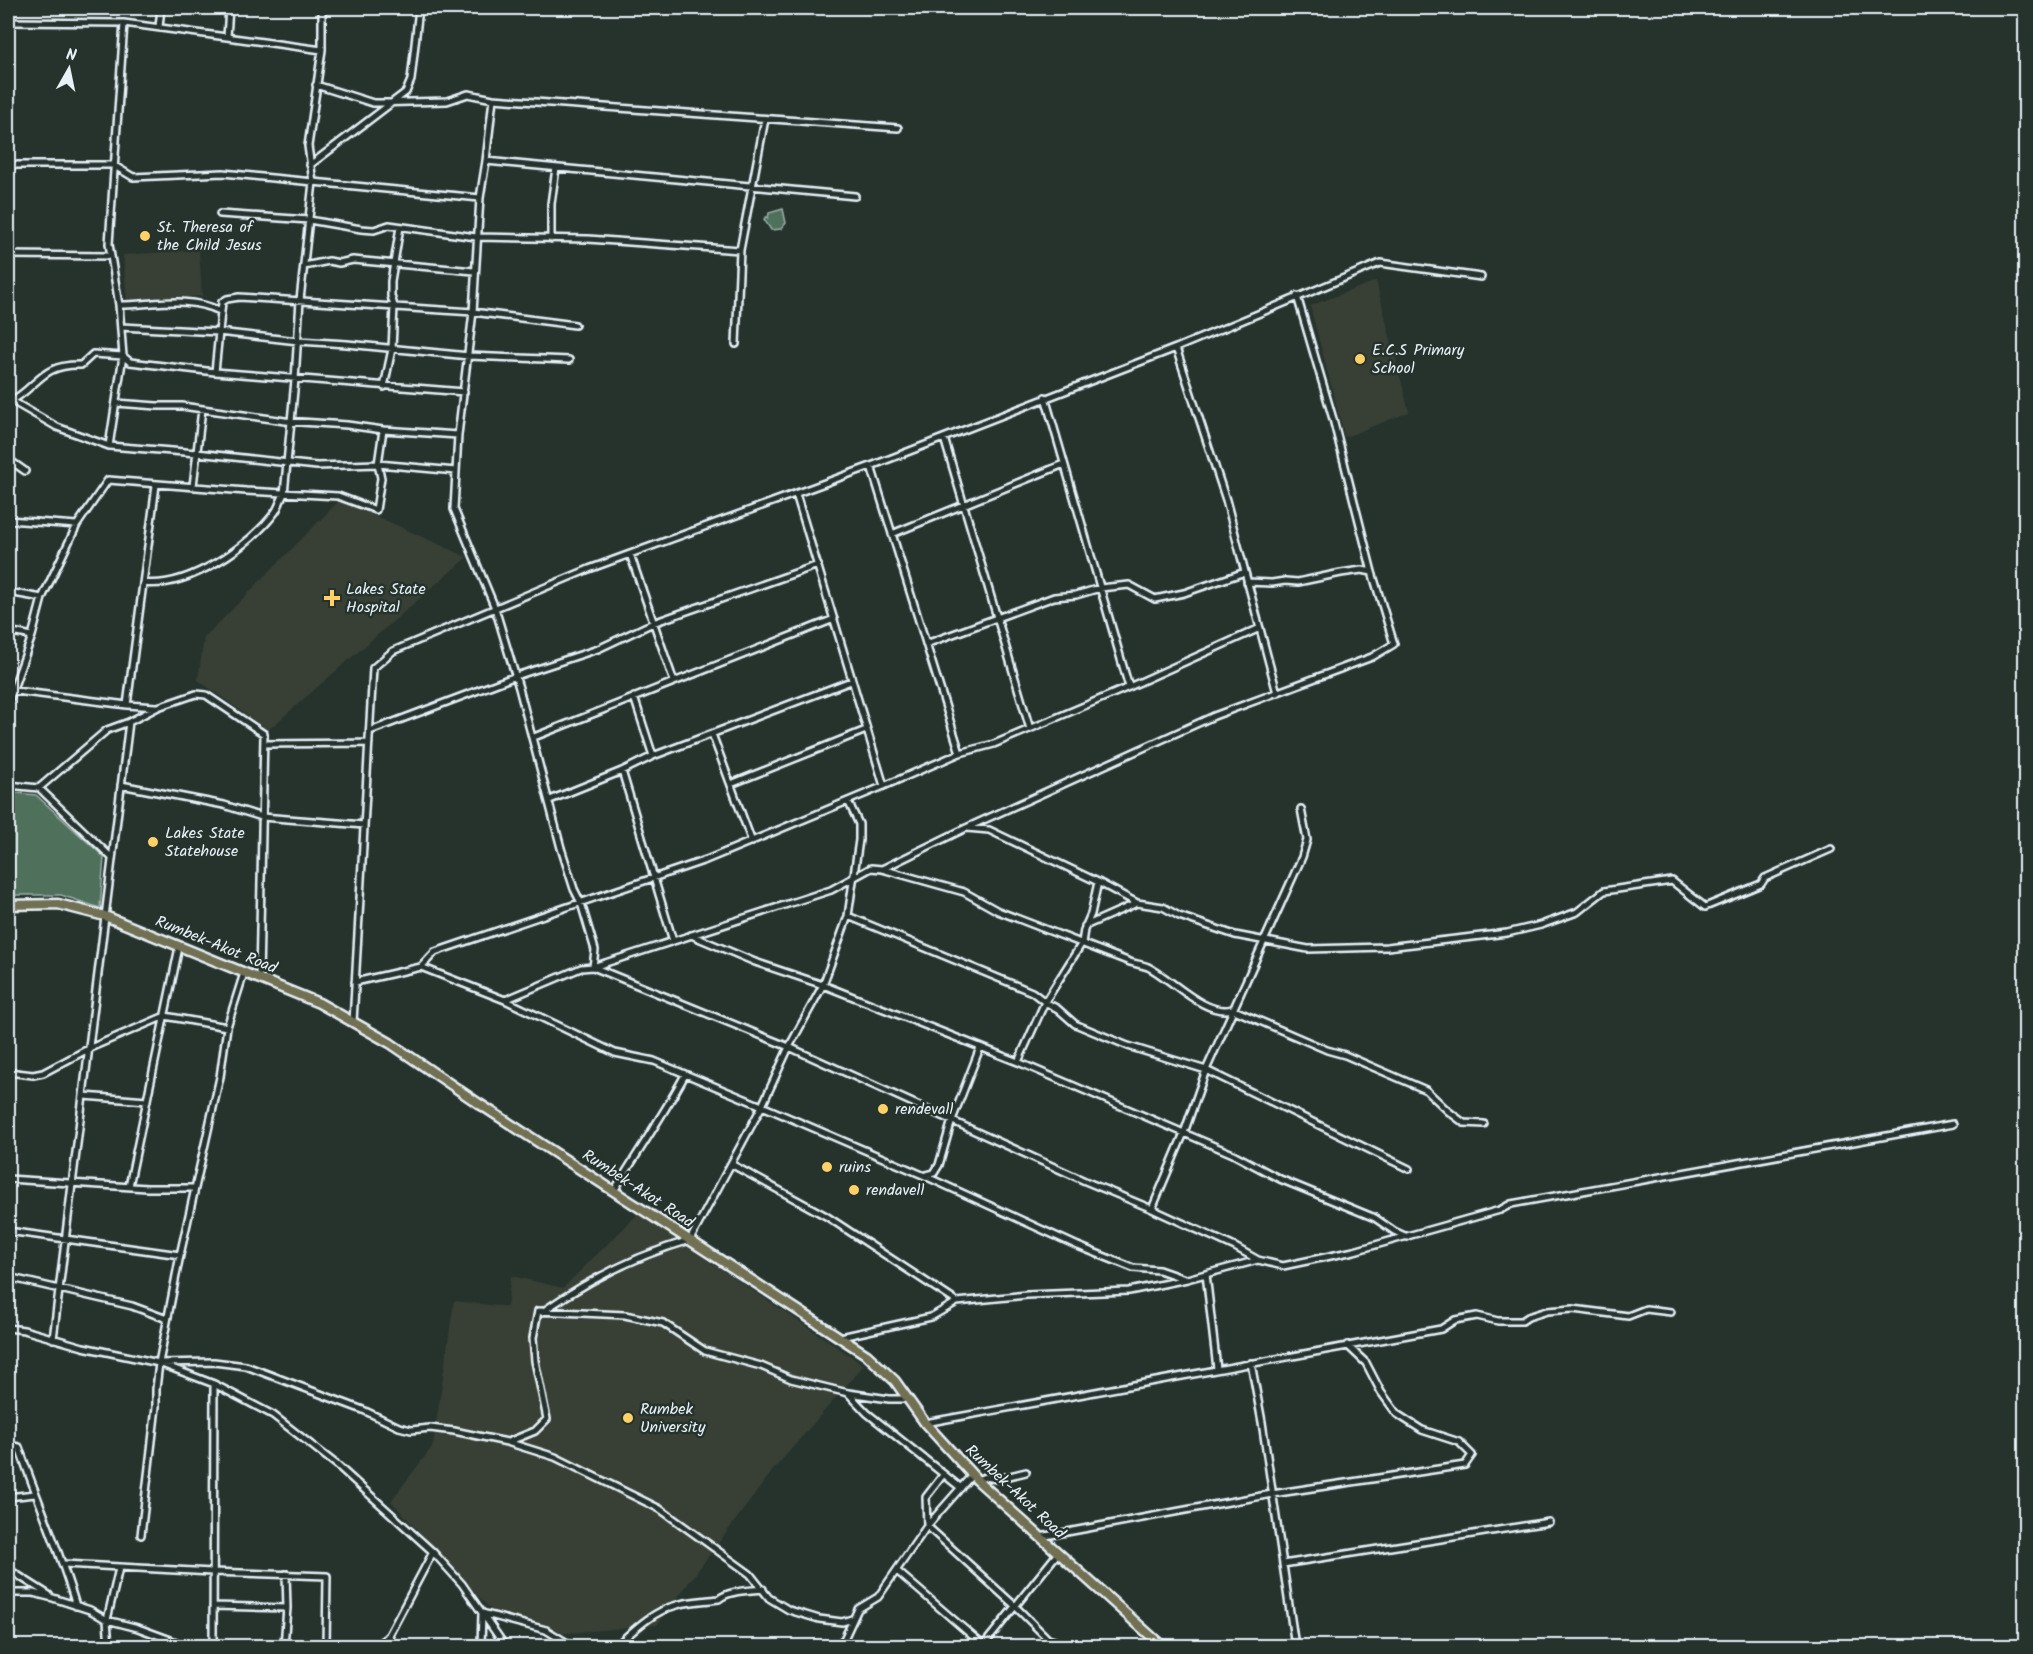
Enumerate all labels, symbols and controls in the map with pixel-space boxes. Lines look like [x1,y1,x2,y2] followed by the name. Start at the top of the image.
[39,39,99,99] north arrow
[64,43,78,69] text: N
[157,215,262,258] place label: St. Theresa of the Child Jesus
[138,229,152,243] marker: St. Theresa of the Child Jesus
[1372,338,1465,381] place label: E.C.S Primary School
[1353,352,1367,366] marker: E.C.S Primary School
[346,577,426,620] place label: Lakes State Hospital
[323,589,341,607] marker: Lakes State Hospital
[165,821,245,864] place label: Lakes State Statehouse
[146,835,160,849] marker: Lakes State Statehouse
[151,909,282,981] street label: Rumbek-Akot Road
[895,1097,953,1122] place label: rendevall
[876,1102,890,1116] marker: rendevall
[577,1143,700,1235] street label: Rumbek-Akot Road
[839,1155,871,1180] place label: ruins
[820,1160,834,1174] marker: ruins
[866,1178,924,1203] place label: rendavell
[847,1183,861,1197] marker: rendavell
[640,1397,706,1440] place label: Rumbek University
[621,1411,635,1425] marker: Rumbek University
[959,1439,1072,1546] street label: Rumbek-Akot Road

